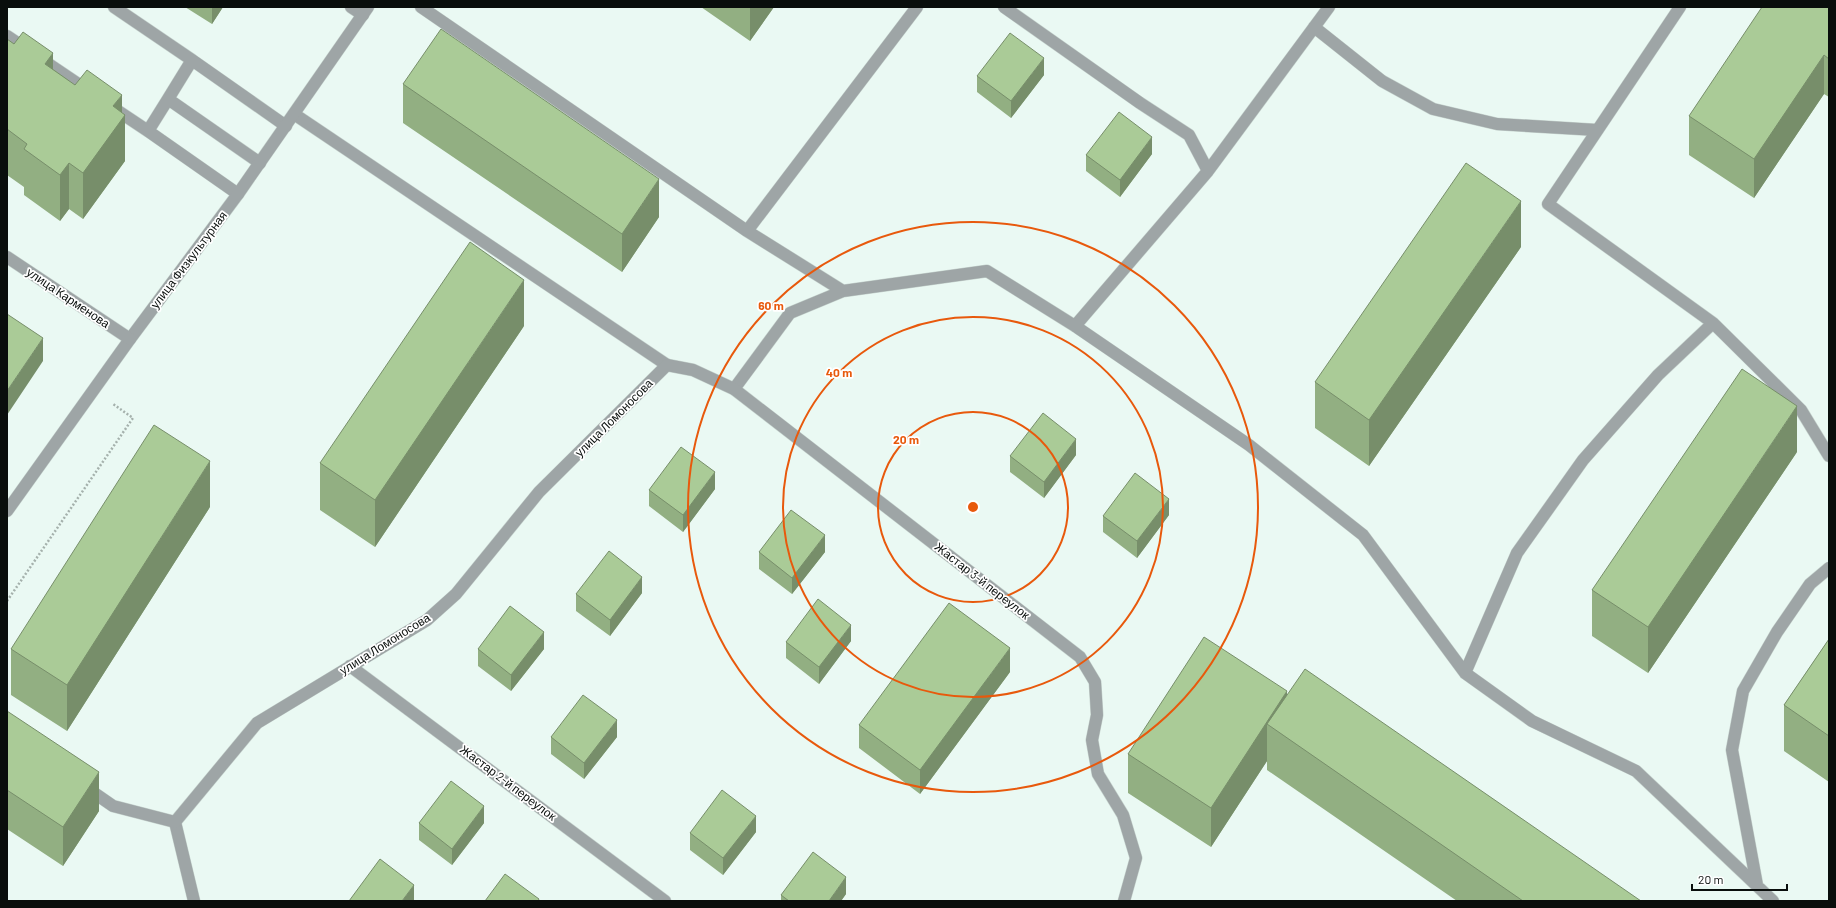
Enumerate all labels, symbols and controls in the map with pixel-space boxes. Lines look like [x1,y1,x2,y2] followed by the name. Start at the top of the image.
[147,208,230,311] street label: улица Физкультурная
[24,264,113,331] street label: улица Карменова
[758,298,784,312] text: 60 m
[826,365,852,379] text: 40 m
[572,375,656,460] street label: улица Ломоносова
[893,432,919,446] text: 20 m
[966,500,980,514] centre of rings
[932,539,1033,623] street label: Жастар 3-й переулок
[337,610,433,677] street label: улица Ломоносова
[457,742,560,824] street label: Жастар 2-й переулок
[1692,866,1787,892] scale bar
[1698,872,1724,886] text: 20 m

